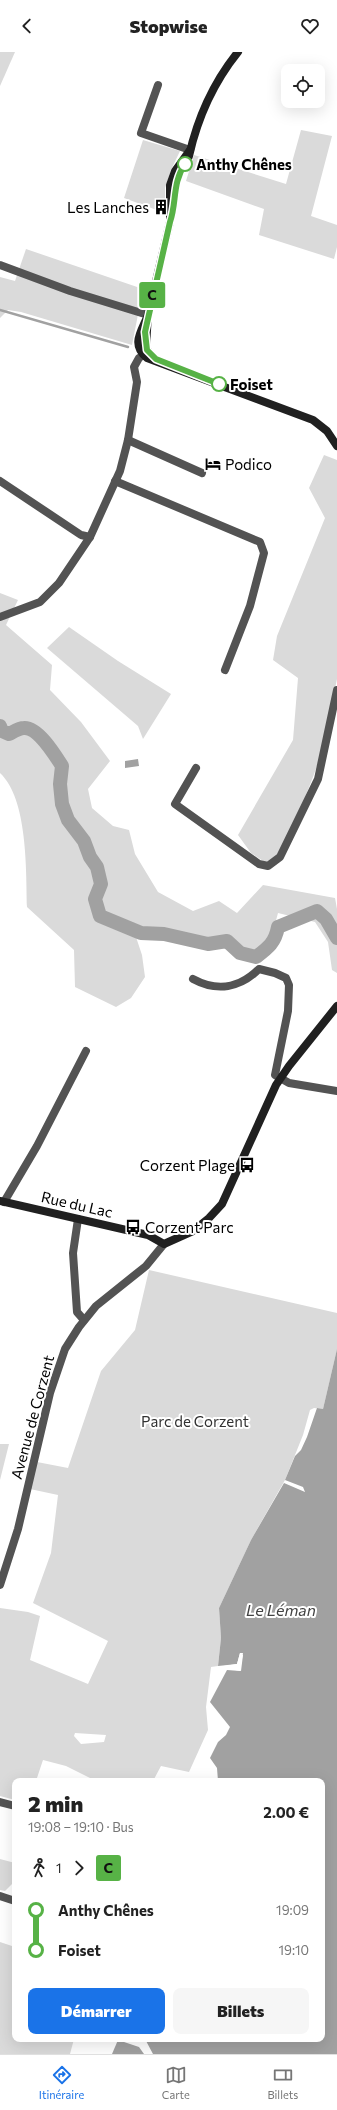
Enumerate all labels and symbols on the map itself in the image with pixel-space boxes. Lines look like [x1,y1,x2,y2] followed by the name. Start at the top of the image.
[196,155,292,173] place label: Anthy Chênes
[177,156,193,172] marker: Anthy Chênes
[67,198,149,216] place label: Les Lanches
[152,198,170,216] building icon: Les Lanches
[139,282,165,308] line badge: C
[230,375,273,393] place label: Foiset
[211,376,227,392] marker: Foiset
[204,455,222,473] hotel icon: Podico
[225,455,272,473] place label: Podico
[140,1156,235,1174] place label: Corzent Plage
[238,1156,256,1174] bus stop icon: Corzent Plage
[39,1187,115,1221] street label: Rue du Lac
[124,1218,142,1236] bus stop icon: Corzent Parc
[145,1218,234,1236] place label: Corzent Parc
[7,1353,57,1481] street label: Avenue de Corzent
[141,1412,249,1430] park label: Parc de Corzent
[246,1600,316,1619] water label: Le Léman

